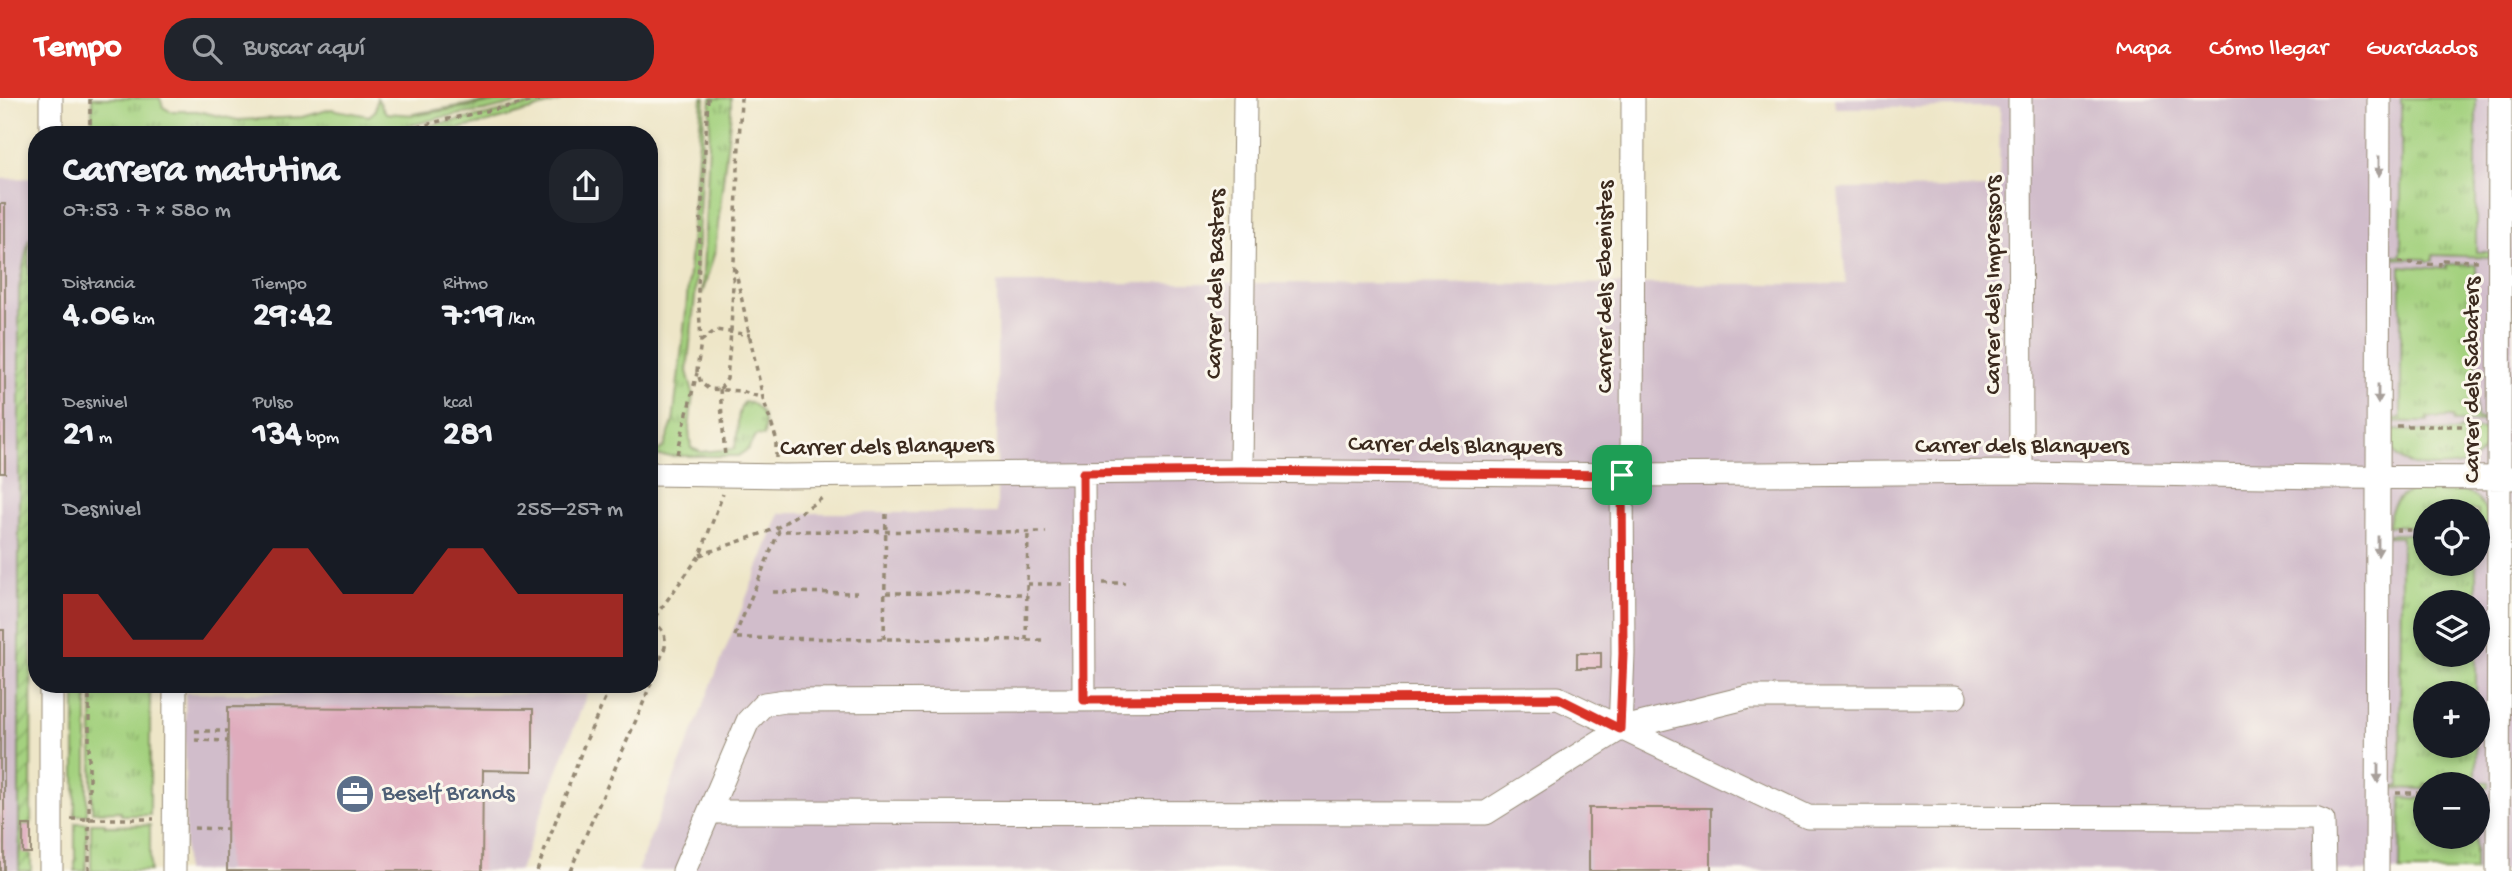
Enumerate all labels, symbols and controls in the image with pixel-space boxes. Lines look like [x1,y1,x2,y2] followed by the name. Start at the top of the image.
[164,18,654,81] search box
[35,30,122,68] text: Tempo
[188,30,226,68] icon: search
[244,34,365,65] text: Buscar aquí
[2116,35,2171,64] text: Mapa
[2209,35,2328,64] text: Cómo llegar
[2366,35,2477,64] text: Guardados
[549,149,623,223] button: share
[63,150,339,194] text: Carrera matutina
[2373,155,2385,177] one-way arrow
[1980,174,2009,395] street label: Carrer dels Impressors
[1592,180,1621,393] street label: Carrer dels Ebenistes
[1201,188,1233,379] street label: Carrer dels Basters
[63,198,231,225] text: 07:53 · 7 × 580 m
[63,273,135,296] text: Distancia
[253,273,307,296] text: Tiempo
[443,273,488,296] text: Ritmo
[2459,276,2488,483] street label: Carrer dels Sabaters
[63,296,128,337] text: 4.06
[253,296,332,337] text: 29:42
[443,296,504,337] text: 7:19
[128,308,155,331] text: km
[504,308,535,331] text: /km
[2372,383,2384,405] one-way arrow
[63,392,128,415] text: Desnivel
[253,392,293,415] text: Pulso
[443,392,473,415] text: kcal
[63,415,94,456] text: 21
[253,415,302,456] text: 134
[443,415,493,456] text: 281
[94,427,112,450] text: m
[302,427,339,450] text: bpm
[1348,431,1563,463] street label: Carrer dels Blanquers
[780,432,995,464] street label: Carrer dels Blanquers
[1915,433,2130,462] street label: Carrer dels Blanquers
[1592,445,1652,505] pin
[1603,456,1641,494] icon: arrive
[63,497,141,524] text: Desnivel
[516,497,623,524] text: 255–257 m
[2413,499,2490,849] map controls
[2413,499,2490,576] button: locate
[2372,535,2384,557] one-way arrow
[2413,590,2490,667] button: layers
[2413,681,2490,758] button: +
[2372,762,2384,784] one-way arrow
[2413,772,2490,849] button: −
[334,773,376,815] office icon: Beself Brands
[381,780,516,809] place label: Beself Brands

